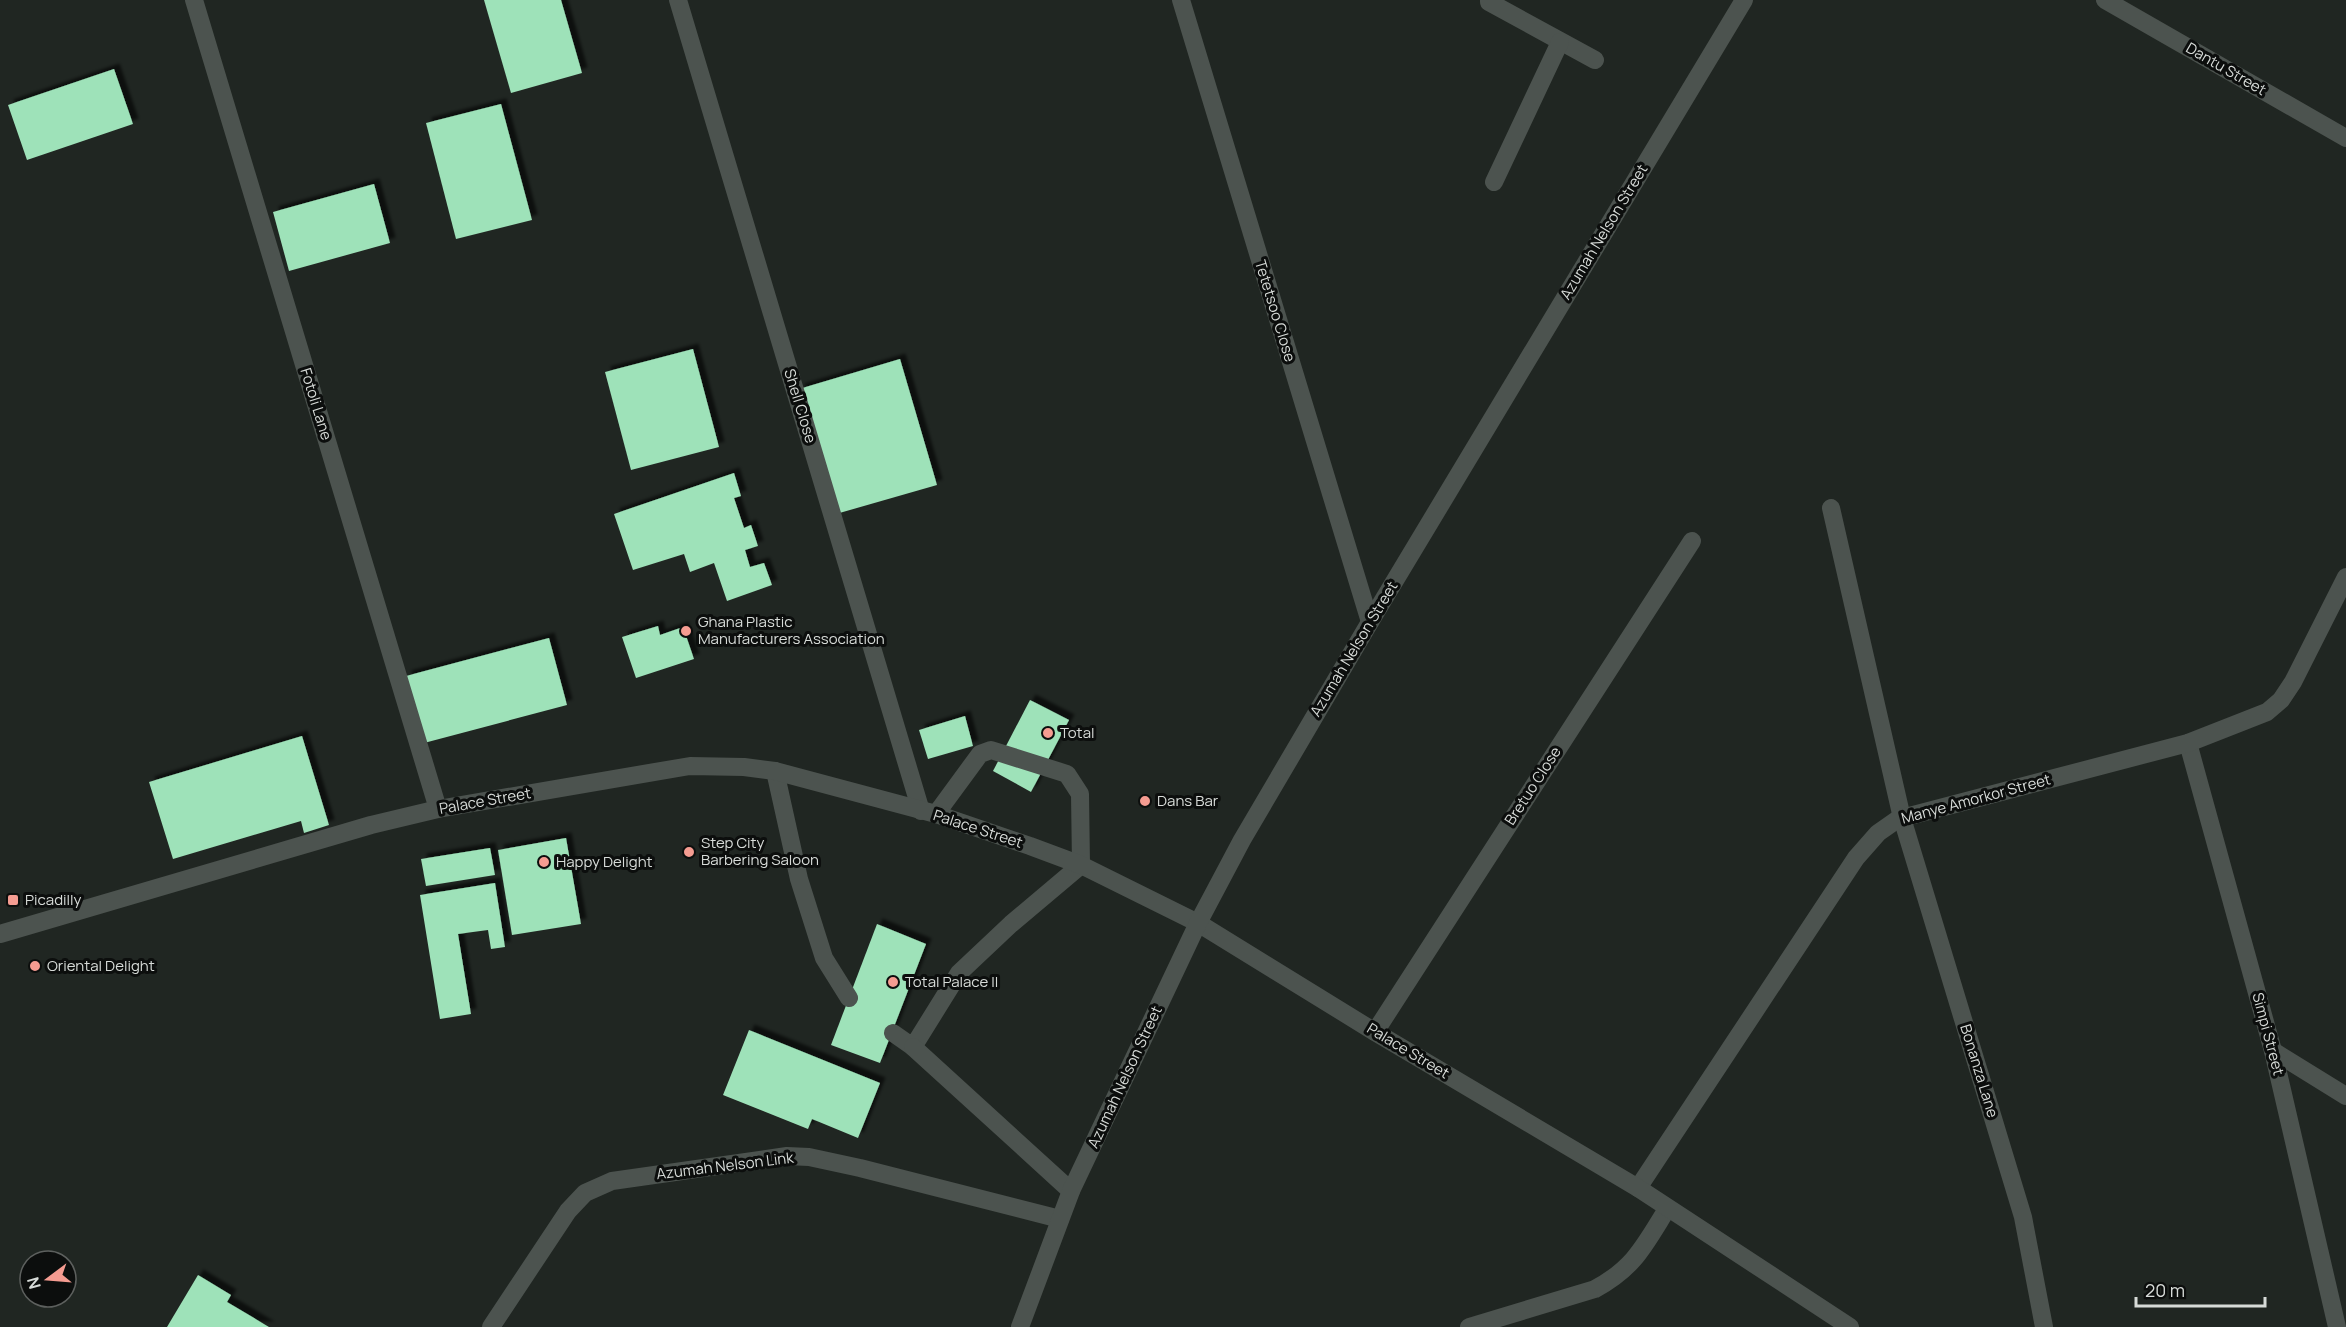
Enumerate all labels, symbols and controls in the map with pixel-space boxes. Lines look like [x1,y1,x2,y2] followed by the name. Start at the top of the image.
[2182,37,2270,100] street label: Dantu Street
[1555,160,1652,303] street label: Azumah Nelson Street
[1250,257,1301,364] street label: Tetetsoo Close
[296,365,337,443] street label: Fotoli Lane
[779,366,822,446] street label: Shell Close
[1305,577,1402,720] street label: Azumah Nelson Street
[698,611,885,649] place label: Ghana Plastic Manufacturers Association
[679,624,693,638] marker: Ghana Plastic Manufacturers Association
[1060,722,1094,743] place label: Total
[1041,726,1055,740] marker: Total
[1499,742,1566,829] street label: Bretuo Close
[1899,768,2053,829] street label: Manye Amorkor Street
[437,782,532,819] street label: Palace Street
[1157,790,1219,811] place label: Dans Bar
[1138,794,1152,808] marker: Dans Bar
[931,804,1026,853] street label: Palace Street
[701,832,819,870] place label: Step City Barbering Saloon
[682,845,696,859] marker: Step City Barbering Saloon
[556,851,653,872] place label: Happy Delight
[537,855,551,869] marker: Happy Delight
[25,889,82,910] place label: Picadilly
[6,893,20,907] marker: Picadilly
[47,955,155,976] place label: Oriental Delight
[28,959,42,973] marker: Oriental Delight
[905,971,998,992] place label: Total Palace II
[886,975,900,989] marker: Total Palace II
[2247,990,2290,1078] street label: Simpi Street
[1082,1002,1167,1151] street label: Azumah Nelson Street
[1363,1018,1453,1083] street label: Palace Street
[1955,1022,2004,1120] street label: Bonanza Lane
[655,1147,795,1184] street label: Azumah Nelson Link
[18,1249,78,1309] north arrow
[2136,1270,2265,1308] scale bar
[21,1275,46,1292] text: N
[2145,1278,2185,1302] text: 20 m

